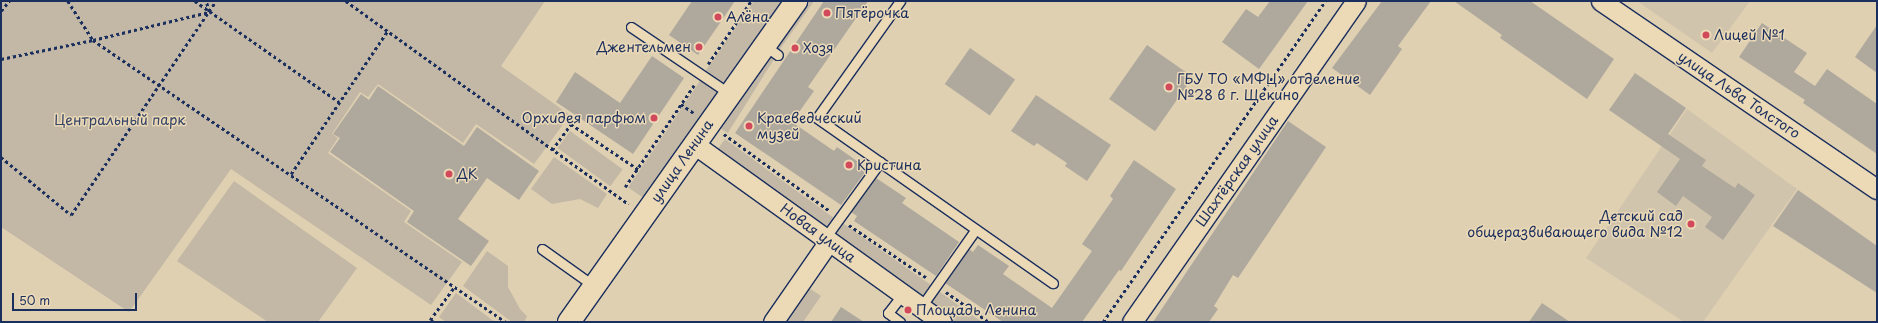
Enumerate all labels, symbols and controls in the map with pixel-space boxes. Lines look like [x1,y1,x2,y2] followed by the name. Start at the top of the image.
[835,5,909,21] place label: Пятёрочка
[822,8,832,18] marker: Пятёрочка
[726,9,769,25] place label: Алёна
[713,12,723,22] marker: Алёна
[1714,27,1785,43] place label: Лицей №1
[1701,30,1711,40] marker: Лицей №1
[597,39,691,55] place label: Джентельмен
[803,40,834,56] place label: Хозя
[694,42,704,52] marker: Джентельмен
[790,43,800,53] marker: Хозя
[1675,48,1803,142] street label: улица Льва Толстого
[1177,71,1360,104] place label: ГБУ ТО «МФЦ» отделение №28 в г. Щекино
[1164,82,1174,92] marker: ГБУ ТО «МФЦ» отделение №28 в г. Щекино
[522,110,646,126] place label: Орхидея парфюм
[757,110,862,142] place label: Краеведческий музей
[54,112,186,128] park label: Центральный парк
[1192,112,1282,230] street label: Шахтёрская улица
[649,113,659,123] marker: Орхидея парфюм
[647,116,717,206] street label: улица Ленина
[744,121,754,131] marker: Краеведческий музей
[857,157,921,173] place label: Кристина
[844,160,854,170] marker: Кристина
[457,166,478,182] place label: ДК
[444,169,454,179] marker: ДК
[777,200,859,266] street label: Новая улица
[1467,208,1683,240] place label: Детский сад общеразвивающего вида №12
[1686,219,1696,229] marker: Детский сад общеразвивающего вида №12
[14,285,139,311] scale bar
[19,291,50,309] text: 50 m
[916,302,1036,318] place label: Площадь Ленина
[903,305,913,315] marker: Площадь Ленина

